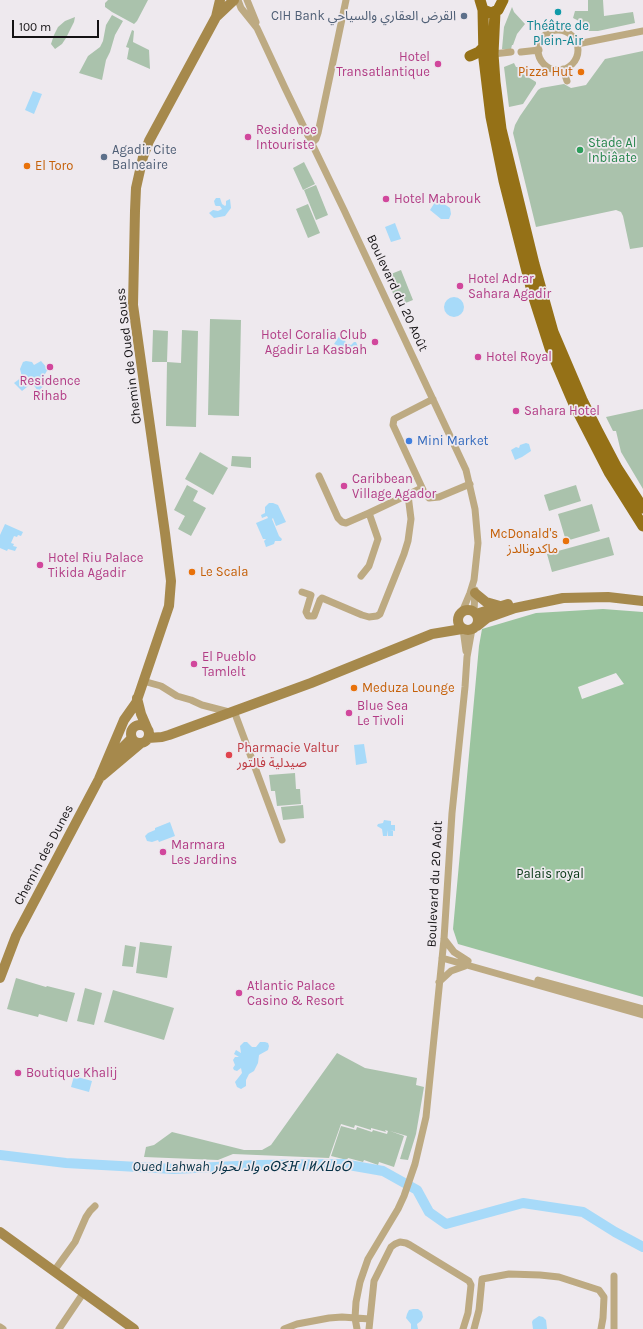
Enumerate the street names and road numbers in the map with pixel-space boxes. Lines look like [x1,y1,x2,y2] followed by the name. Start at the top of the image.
[363,232,431,354] street label: Boulevard du 20 Août
[113,287,145,425] street label: Chemin de Oued Souss
[11,802,77,908] street label: Chemin des Dunes
[424,820,446,948] street label: Boulevard du 20 Août

